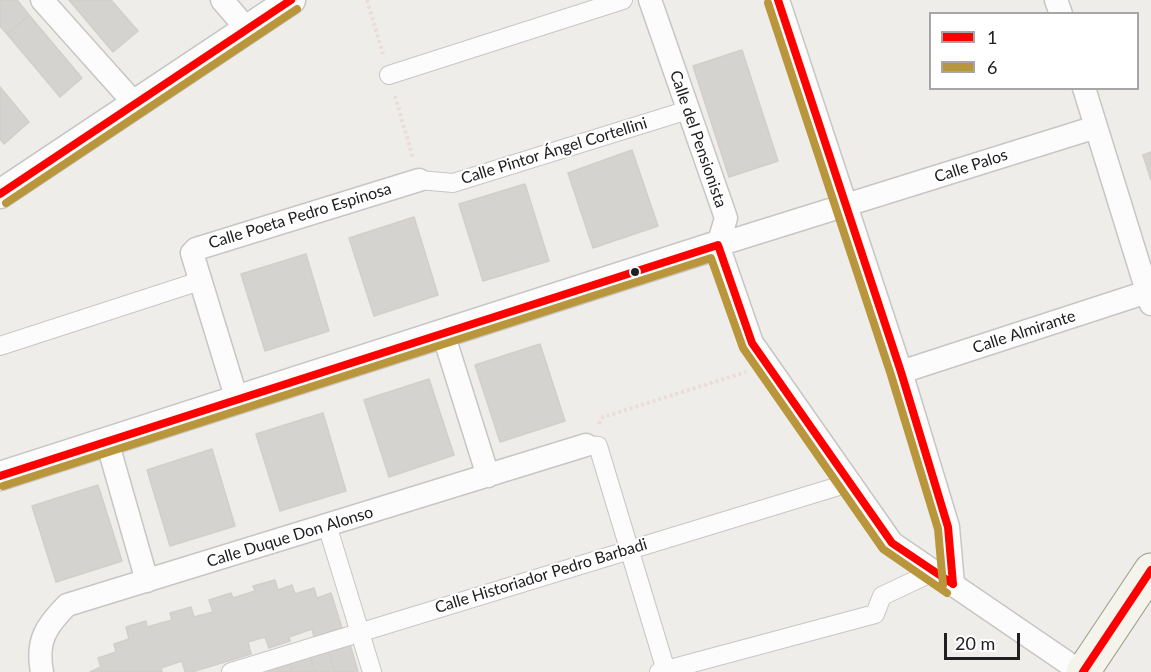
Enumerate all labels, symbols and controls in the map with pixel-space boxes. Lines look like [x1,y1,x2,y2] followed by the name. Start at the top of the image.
[929,12,1139,90] legend
[987,26,997,48] text: 1
[987,56,997,78] text: 6
[666,68,730,210] street label: Calle del Pensionista
[459,114,649,188] street label: Calle Pintor Ángel Cortellini
[932,145,1010,187] street label: Calle Palos
[206,179,394,253] street label: Calle Poeta Pedro Espinosa
[629,266,641,278] unlabelled marker
[970,306,1078,358] street label: Calle Almirante
[205,503,375,571] street label: Calle Duque Don Alonso
[433,535,649,617] street label: Calle Historiador Pedro Barbadi
[947,621,1024,659] scale bar
[955,632,995,654] text: 20 m

